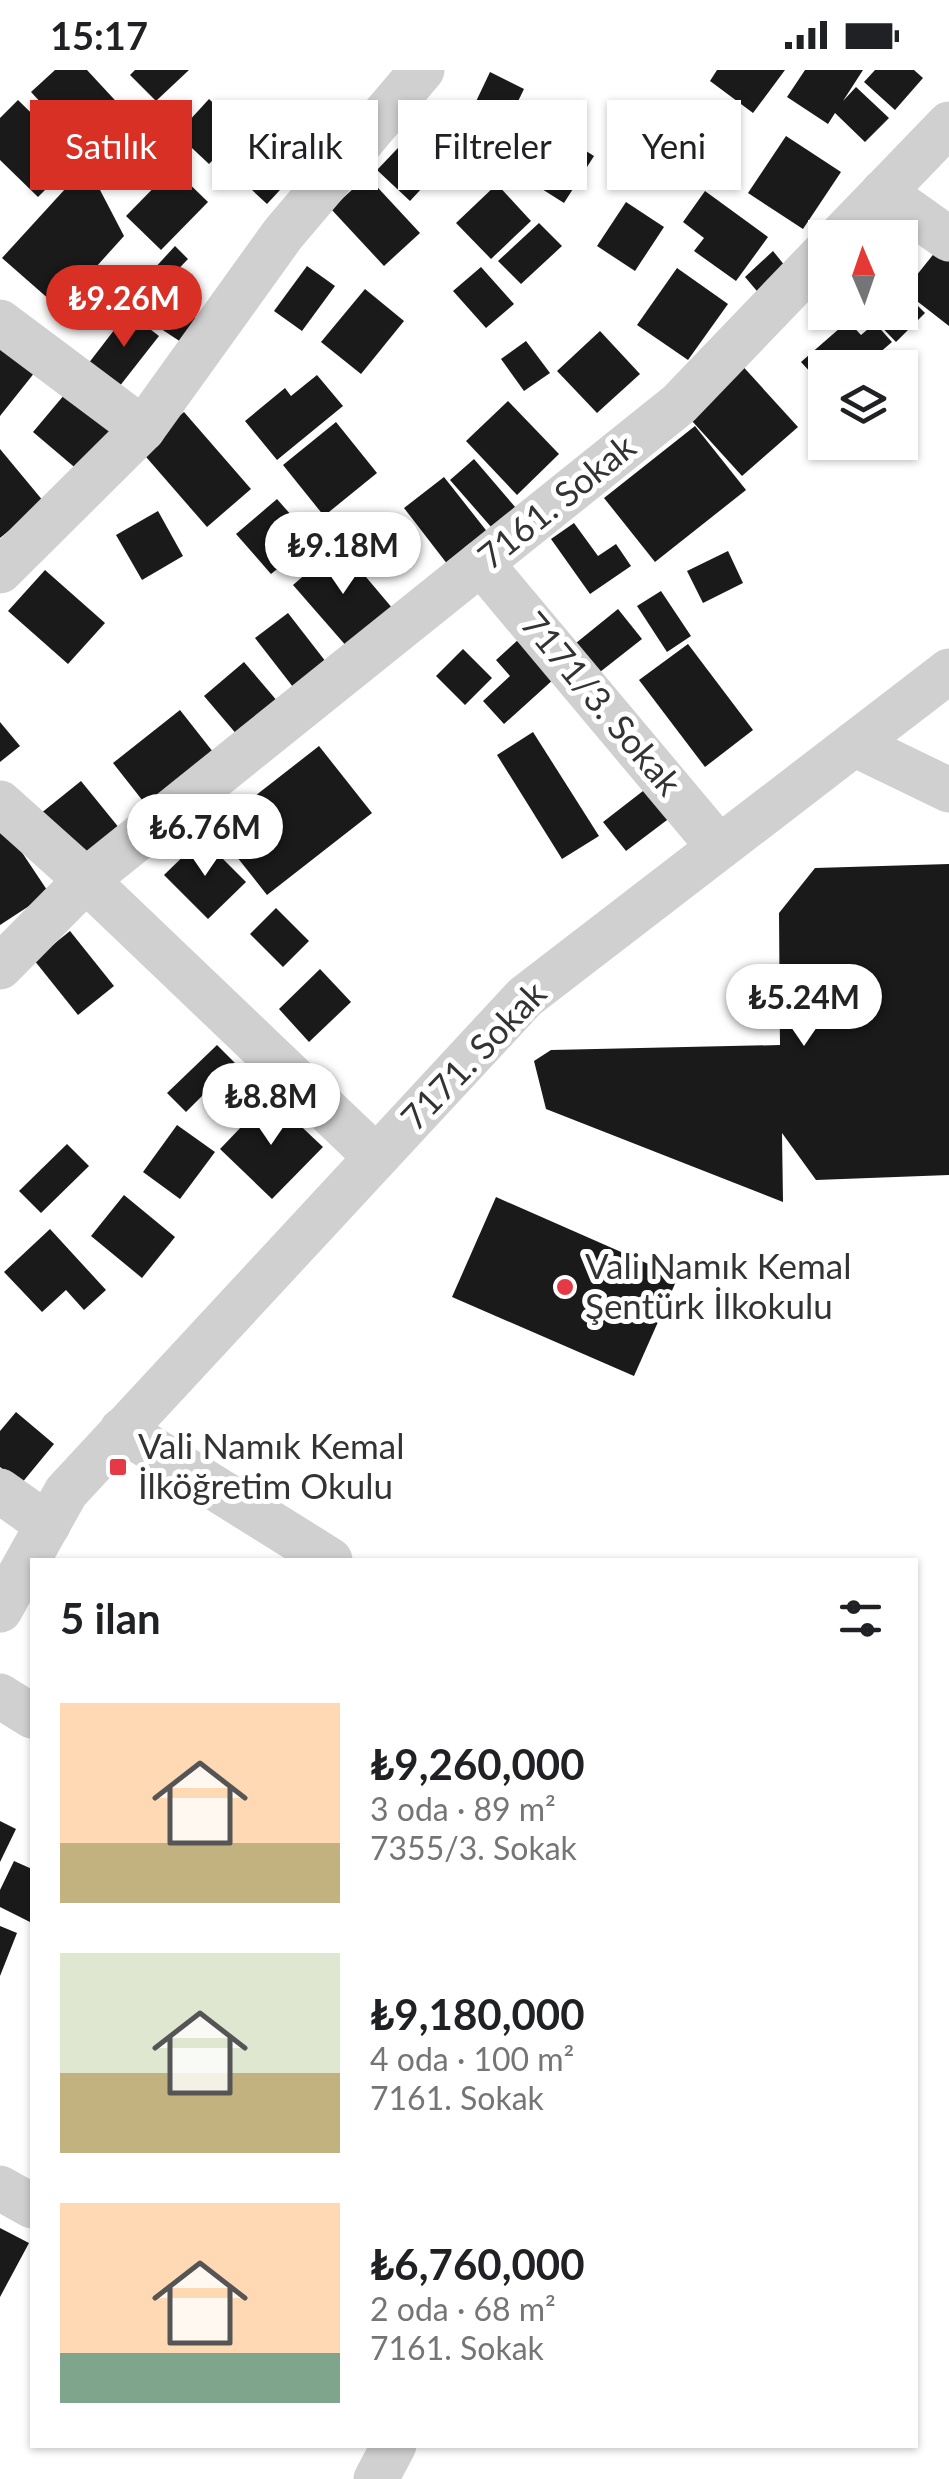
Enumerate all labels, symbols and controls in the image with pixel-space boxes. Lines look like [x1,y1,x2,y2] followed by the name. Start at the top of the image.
[50,12,148,58] text: 15:17
[30,100,192,190] chip: Satılık
[212,100,378,190] chip: Kiralık
[398,100,587,190] chip: Filtreler
[607,100,741,190] chip: Yeni
[808,220,918,330] north arrow
[808,220,918,460] map controls
[43,265,205,350] pin: ₺9.26M
[68,278,180,317] text: ₺9.26M
[808,350,918,460] button: layers
[469,424,643,577] street label: 7161. Sokak
[262,512,424,597] pin: ₺9.18M
[287,525,399,564] text: ₺9.18M
[514,603,691,803] street label: 7171/3. Sokak
[124,794,286,879] pin: ₺6.76M
[149,807,261,846] text: ₺6.76M
[723,964,885,1049] pin: ₺5.24M
[391,971,554,1138] street label: 7171. Sokak
[748,977,860,1016] text: ₺5.24M
[201,1063,341,1148] pin: ₺8.8M
[224,1076,318,1115] text: ₺8.8M
[585,1244,851,1326] place label: Vali Namık Kemal Şentürk İlkokulu
[554,1276,576,1298] marker: Vali Namık Kemal Şentürk İlkokulu
[138,1424,404,1506] place label: Vali Namık Kemal İlköğretim Okulu
[107,1456,129,1478] marker: Vali Namık Kemal İlköğretim Okulu
[833,1591,888,1646] icon: filters
[60,1593,161,1643] text: 5 ilan
[370,1739,585,1789] text: ₺9,260,000
[140,1743,260,1863] icon: home
[370,1789,556,1828] text: 3 oda · 89 m²
[370,1828,577,1867] text: 7355/3. Sokak
[370,1989,585,2039] text: ₺9,180,000
[140,1993,260,2113] icon: home
[370,2039,574,2078] text: 4 oda · 100 m²
[370,2078,544,2117] text: 7161. Sokak
[370,2239,585,2289] text: ₺6,760,000
[140,2243,260,2363] icon: home
[370,2289,556,2328] text: 2 oda · 68 m²
[370,2328,544,2367] text: 7161. Sokak

